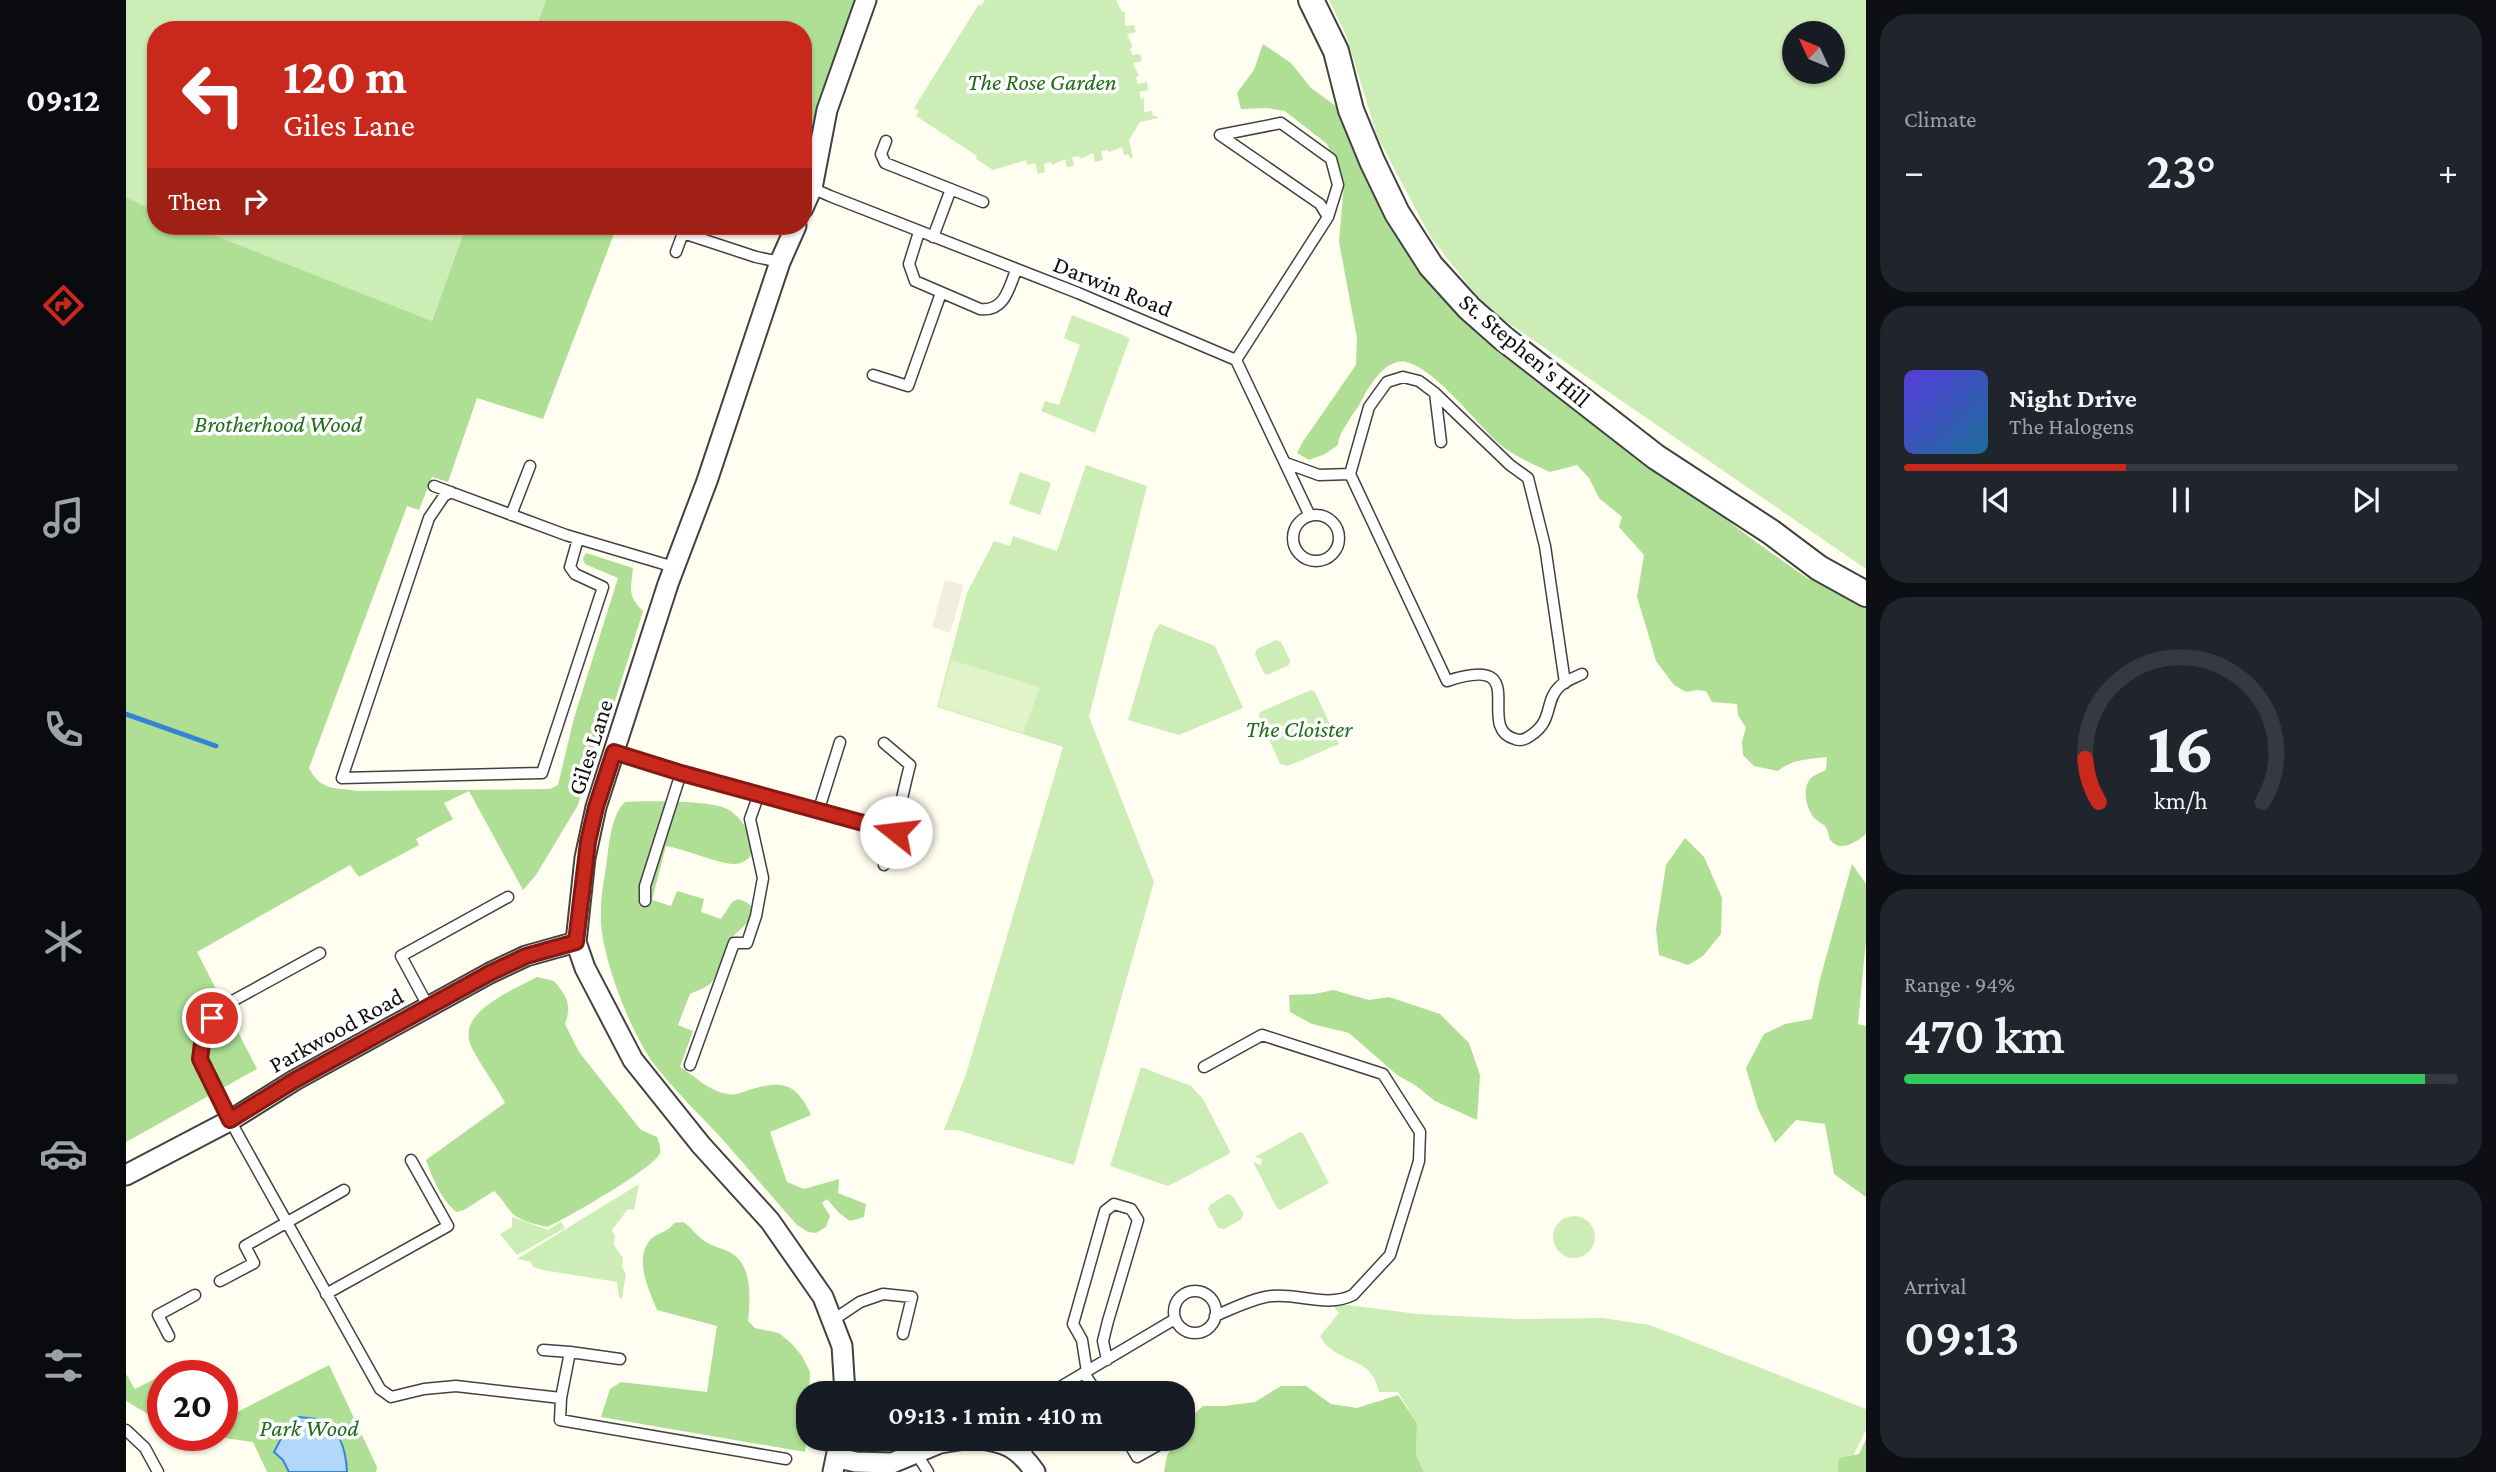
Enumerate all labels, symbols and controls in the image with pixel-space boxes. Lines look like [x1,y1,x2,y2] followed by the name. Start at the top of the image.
[1782,21,1844,84] north arrow
[1782,21,1845,84] map controls
[168,49,259,140] icon: left
[283,49,407,104] text: 120 m
[967,68,1117,95] park label: The Rose Garden
[26,82,100,118] text: 09:12
[1904,106,1976,132] text: Climate
[283,107,415,143] text: Giles Lane
[2146,141,2216,199] text: 23°
[1904,150,1924,192] text: −
[2438,150,2458,192] text: +
[236,182,274,220] icon: right
[168,187,222,216] text: Then
[1050,250,1177,322] street label: Darwin Road
[39,281,88,330] icon: directions
[1454,288,1596,412] street label: St. Stephen's Hill
[2009,384,2137,413] text: Night Drive
[194,410,363,437] park label: Brotherhood Wood
[2009,413,2134,439] text: The Halogens
[1977,481,2015,519] icon: previous
[2162,481,2200,519] icon: pause
[2347,481,2385,519] icon: next
[39,493,88,542] icon: music
[562,696,618,798] street label: Giles Lane
[39,705,88,754] icon: phone
[2148,707,2214,788] text: 16
[1246,715,1353,742] park label: The Cloister
[2154,787,2208,814] text: km/h
[859,795,933,869] position arrow
[39,917,88,966] icon: climate
[1904,971,2015,997] text: Range · 94%
[264,982,408,1078] street label: Parkwood Road
[182,988,242,1048] pin
[193,999,231,1037] icon: arrive
[1904,1006,2065,1064] text: 470 km
[39,1129,88,1178] icon: car
[1904,1273,1967,1299] text: Arrival
[1904,1308,2020,1366] text: 09:13
[39,1341,88,1390] icon: filters
[147,1360,238,1451] speed limit sign: 20
[888,1401,1103,1430] text: 09:13 · 1 min · 410 m
[260,1414,359,1441] park label: Park Wood

